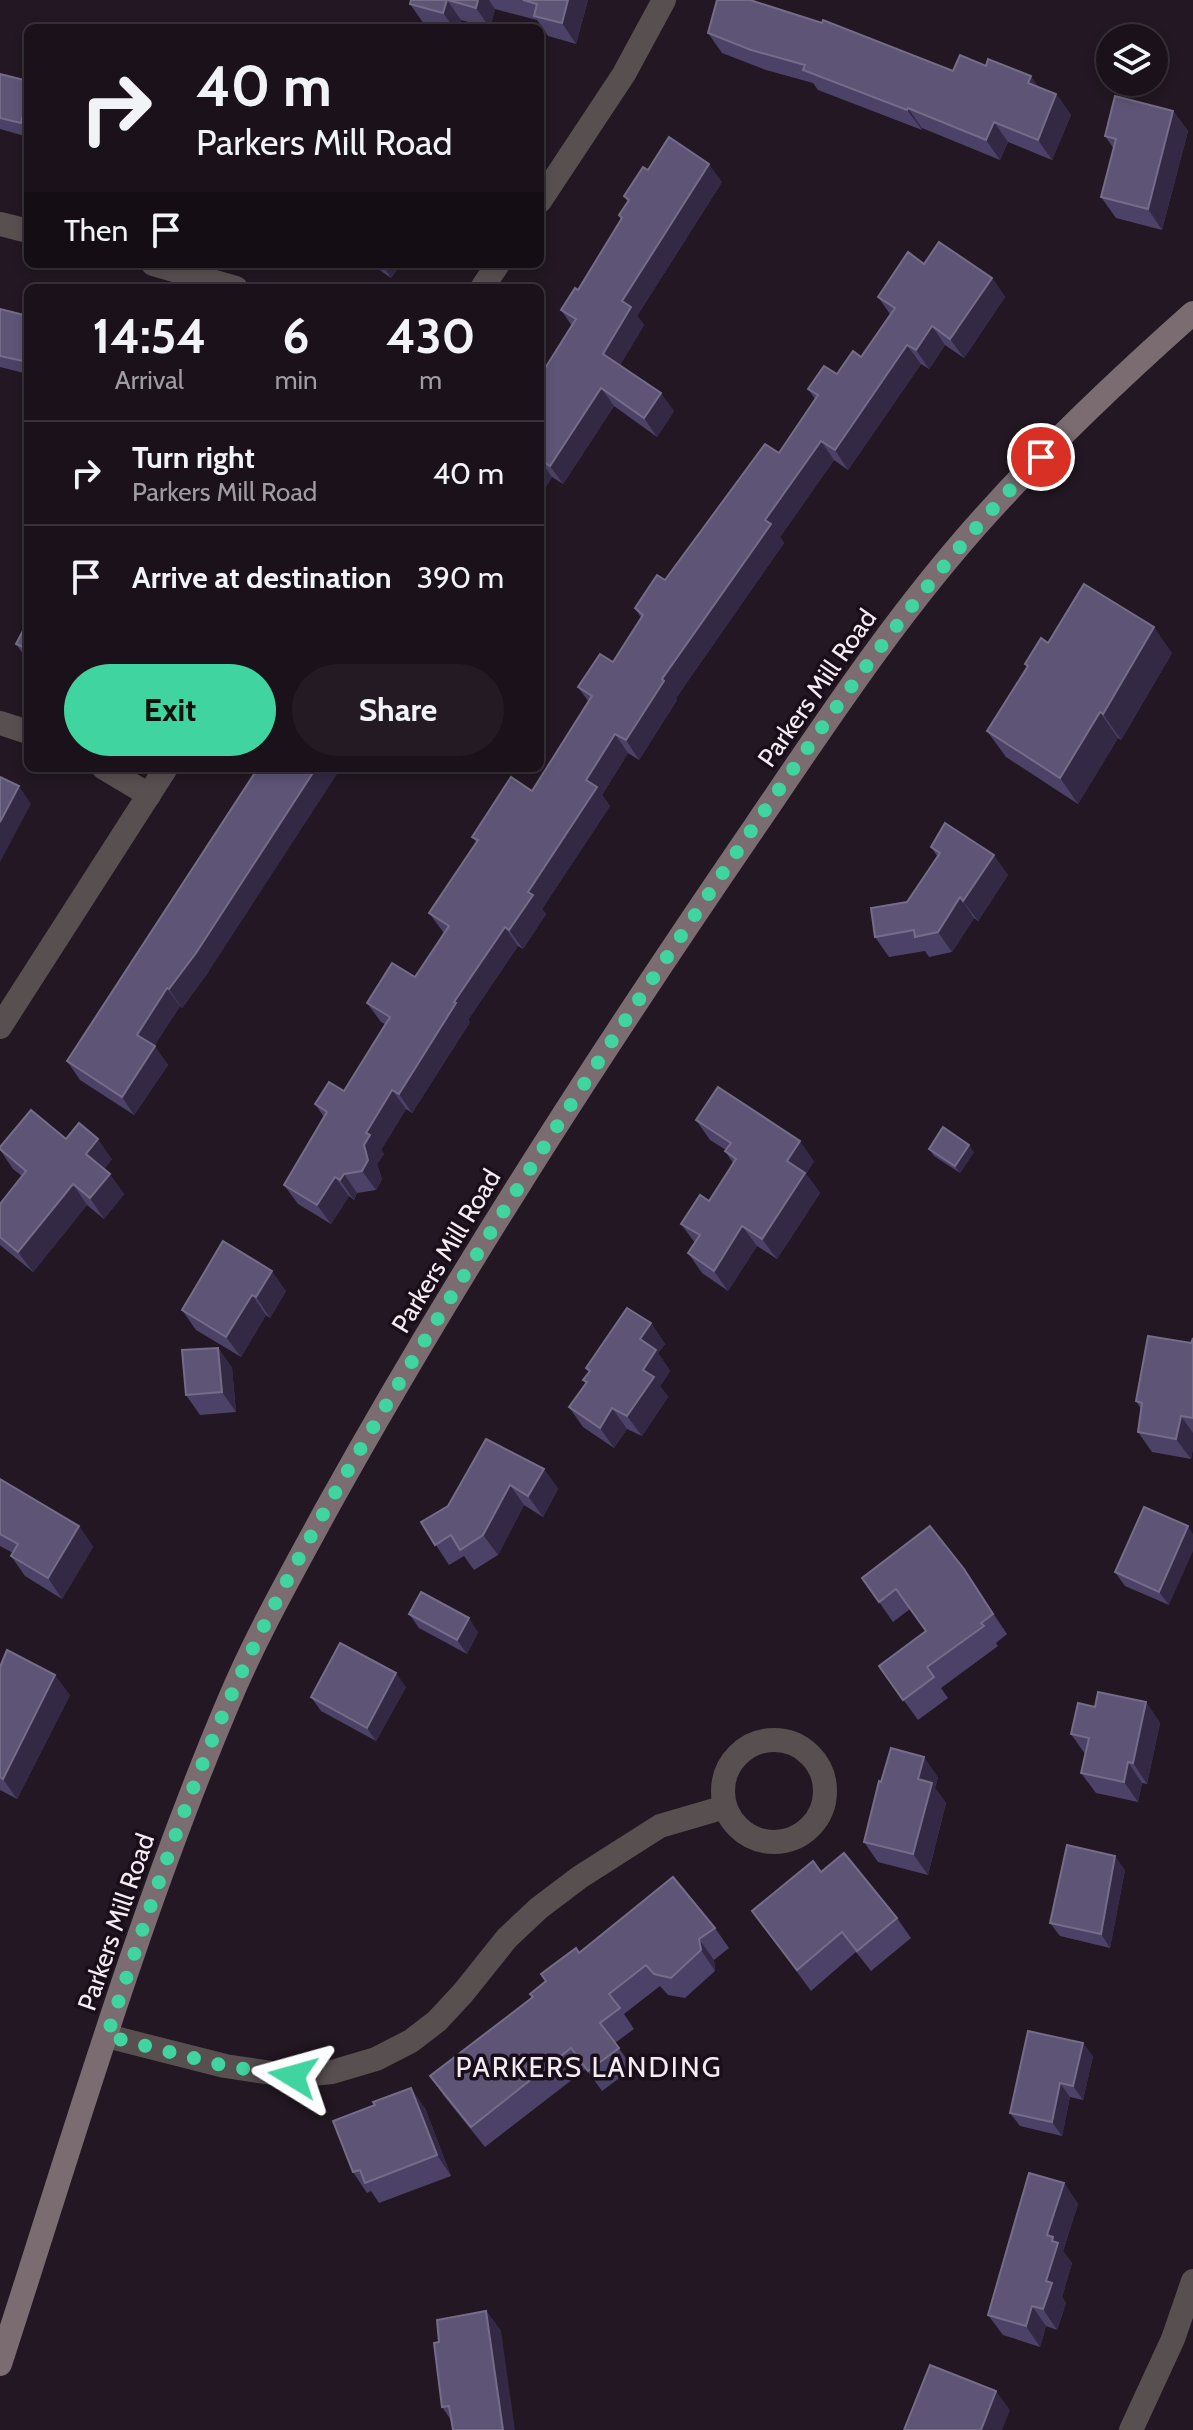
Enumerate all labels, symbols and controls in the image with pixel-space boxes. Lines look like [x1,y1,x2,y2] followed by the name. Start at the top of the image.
[1096,24,1168,96] map controls
[1096,24,1168,96] button: layers
[196,52,332,120] text: 40 m
[64,56,168,160] icon: right
[196,120,453,164] text: Parkers Mill Road
[144,208,188,252] icon: arrive
[64,212,128,249] text: Then
[92,307,206,365] text: 14:54
[283,307,310,365] text: 6
[386,307,476,365] text: 430
[115,364,184,396] text: Arrival
[275,364,318,396] text: min
[419,364,442,396] text: m
[1007,423,1075,491] pin
[1019,435,1063,479] icon: arrive
[132,439,255,476] text: Turn right
[64,451,108,495] icon: right
[433,455,504,492] text: 40 m
[132,476,317,508] text: Parkers Mill Road
[64,555,108,599] icon: arrive
[132,559,392,596] text: Arrive at destination
[417,559,504,596] text: 390 m
[751,603,883,773] street label: Parkers Mill Road
[64,664,276,756] button: Exit
[292,664,504,756] button: Share
[385,1163,507,1339] street label: Parkers Mill Road
[71,1829,161,2015] street label: Parkers Mill Road
[251,2034,335,2118] position arrow
[456,2050,722,2084] district label: PARKERS LANDING

